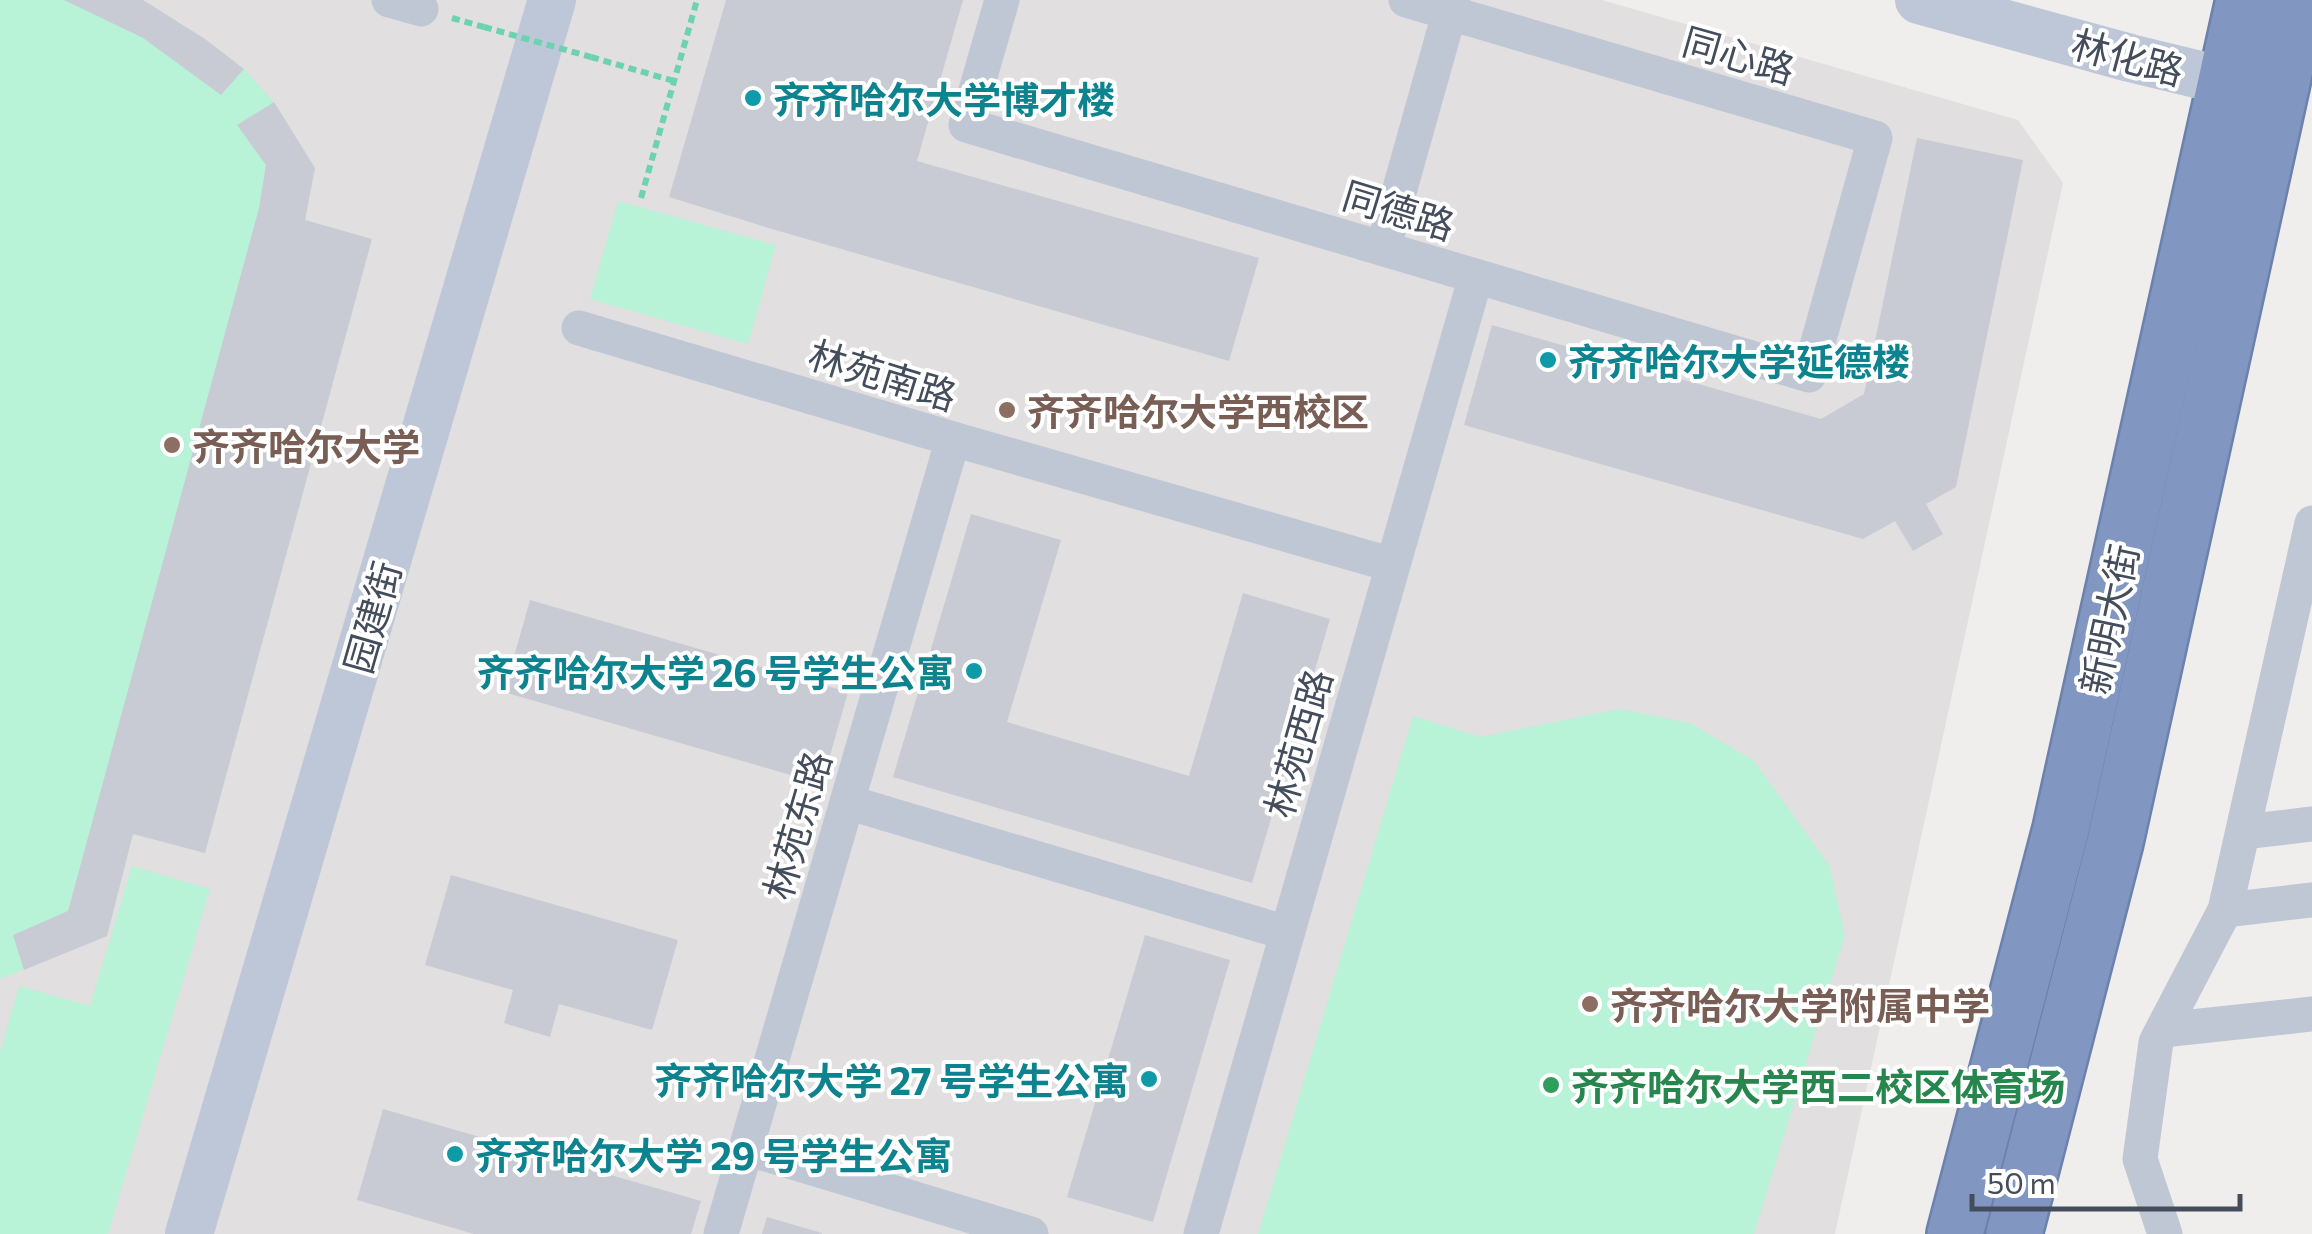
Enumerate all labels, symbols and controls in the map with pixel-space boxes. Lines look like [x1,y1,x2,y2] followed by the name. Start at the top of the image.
[1678,16,1800,92] street label: 同心路
[2067,19,2189,93] street label: 林化路
[773,75,1115,122] place label: 齐齐哈尔大学博才楼
[742,87,764,109] marker: 齐齐哈尔大学博才楼
[1338,170,1460,248] street label: 同德路
[803,329,963,419] street label: 林苑南路
[1568,337,1910,384] place label: 齐齐哈尔大学延德楼
[1537,349,1559,371] marker: 齐齐哈尔大学延德楼
[1027,387,1369,434] place label: 齐齐哈尔大学西校区
[996,399,1018,421] marker: 齐齐哈尔大学西校区
[192,422,420,469] place label: 齐齐哈尔大学
[161,434,183,456] marker: 齐齐哈尔大学
[2069,540,2147,698] street label: 新明大街
[333,556,409,678] street label: 园建街
[477,648,954,695] place label: 齐齐哈尔大学 26 号学生公寓
[963,660,985,682] marker: 齐齐哈尔大学 26 号学生公寓
[1253,663,1341,823] street label: 林苑西路
[752,745,840,905] street label: 林苑东路
[1610,981,1990,1028] place label: 齐齐哈尔大学附属中学
[1579,993,1601,1015] marker: 齐齐哈尔大学附属中学
[654,1056,1129,1103] place label: 齐齐哈尔大学 27 号学生公寓
[1571,1062,2065,1109] place label: 齐齐哈尔大学西二校区体育场
[1138,1068,1160,1090] marker: 齐齐哈尔大学 27 号学生公寓
[1540,1074,1562,1096] marker: 齐齐哈尔大学西二校区体育场
[475,1131,952,1178] place label: 齐齐哈尔大学 29 号学生公寓
[444,1143,466,1165] marker: 齐齐哈尔大学 29 号学生公寓
[1972,1149,2240,1211] scale bar
[1987,1163,2056,1200] text: 50 m

